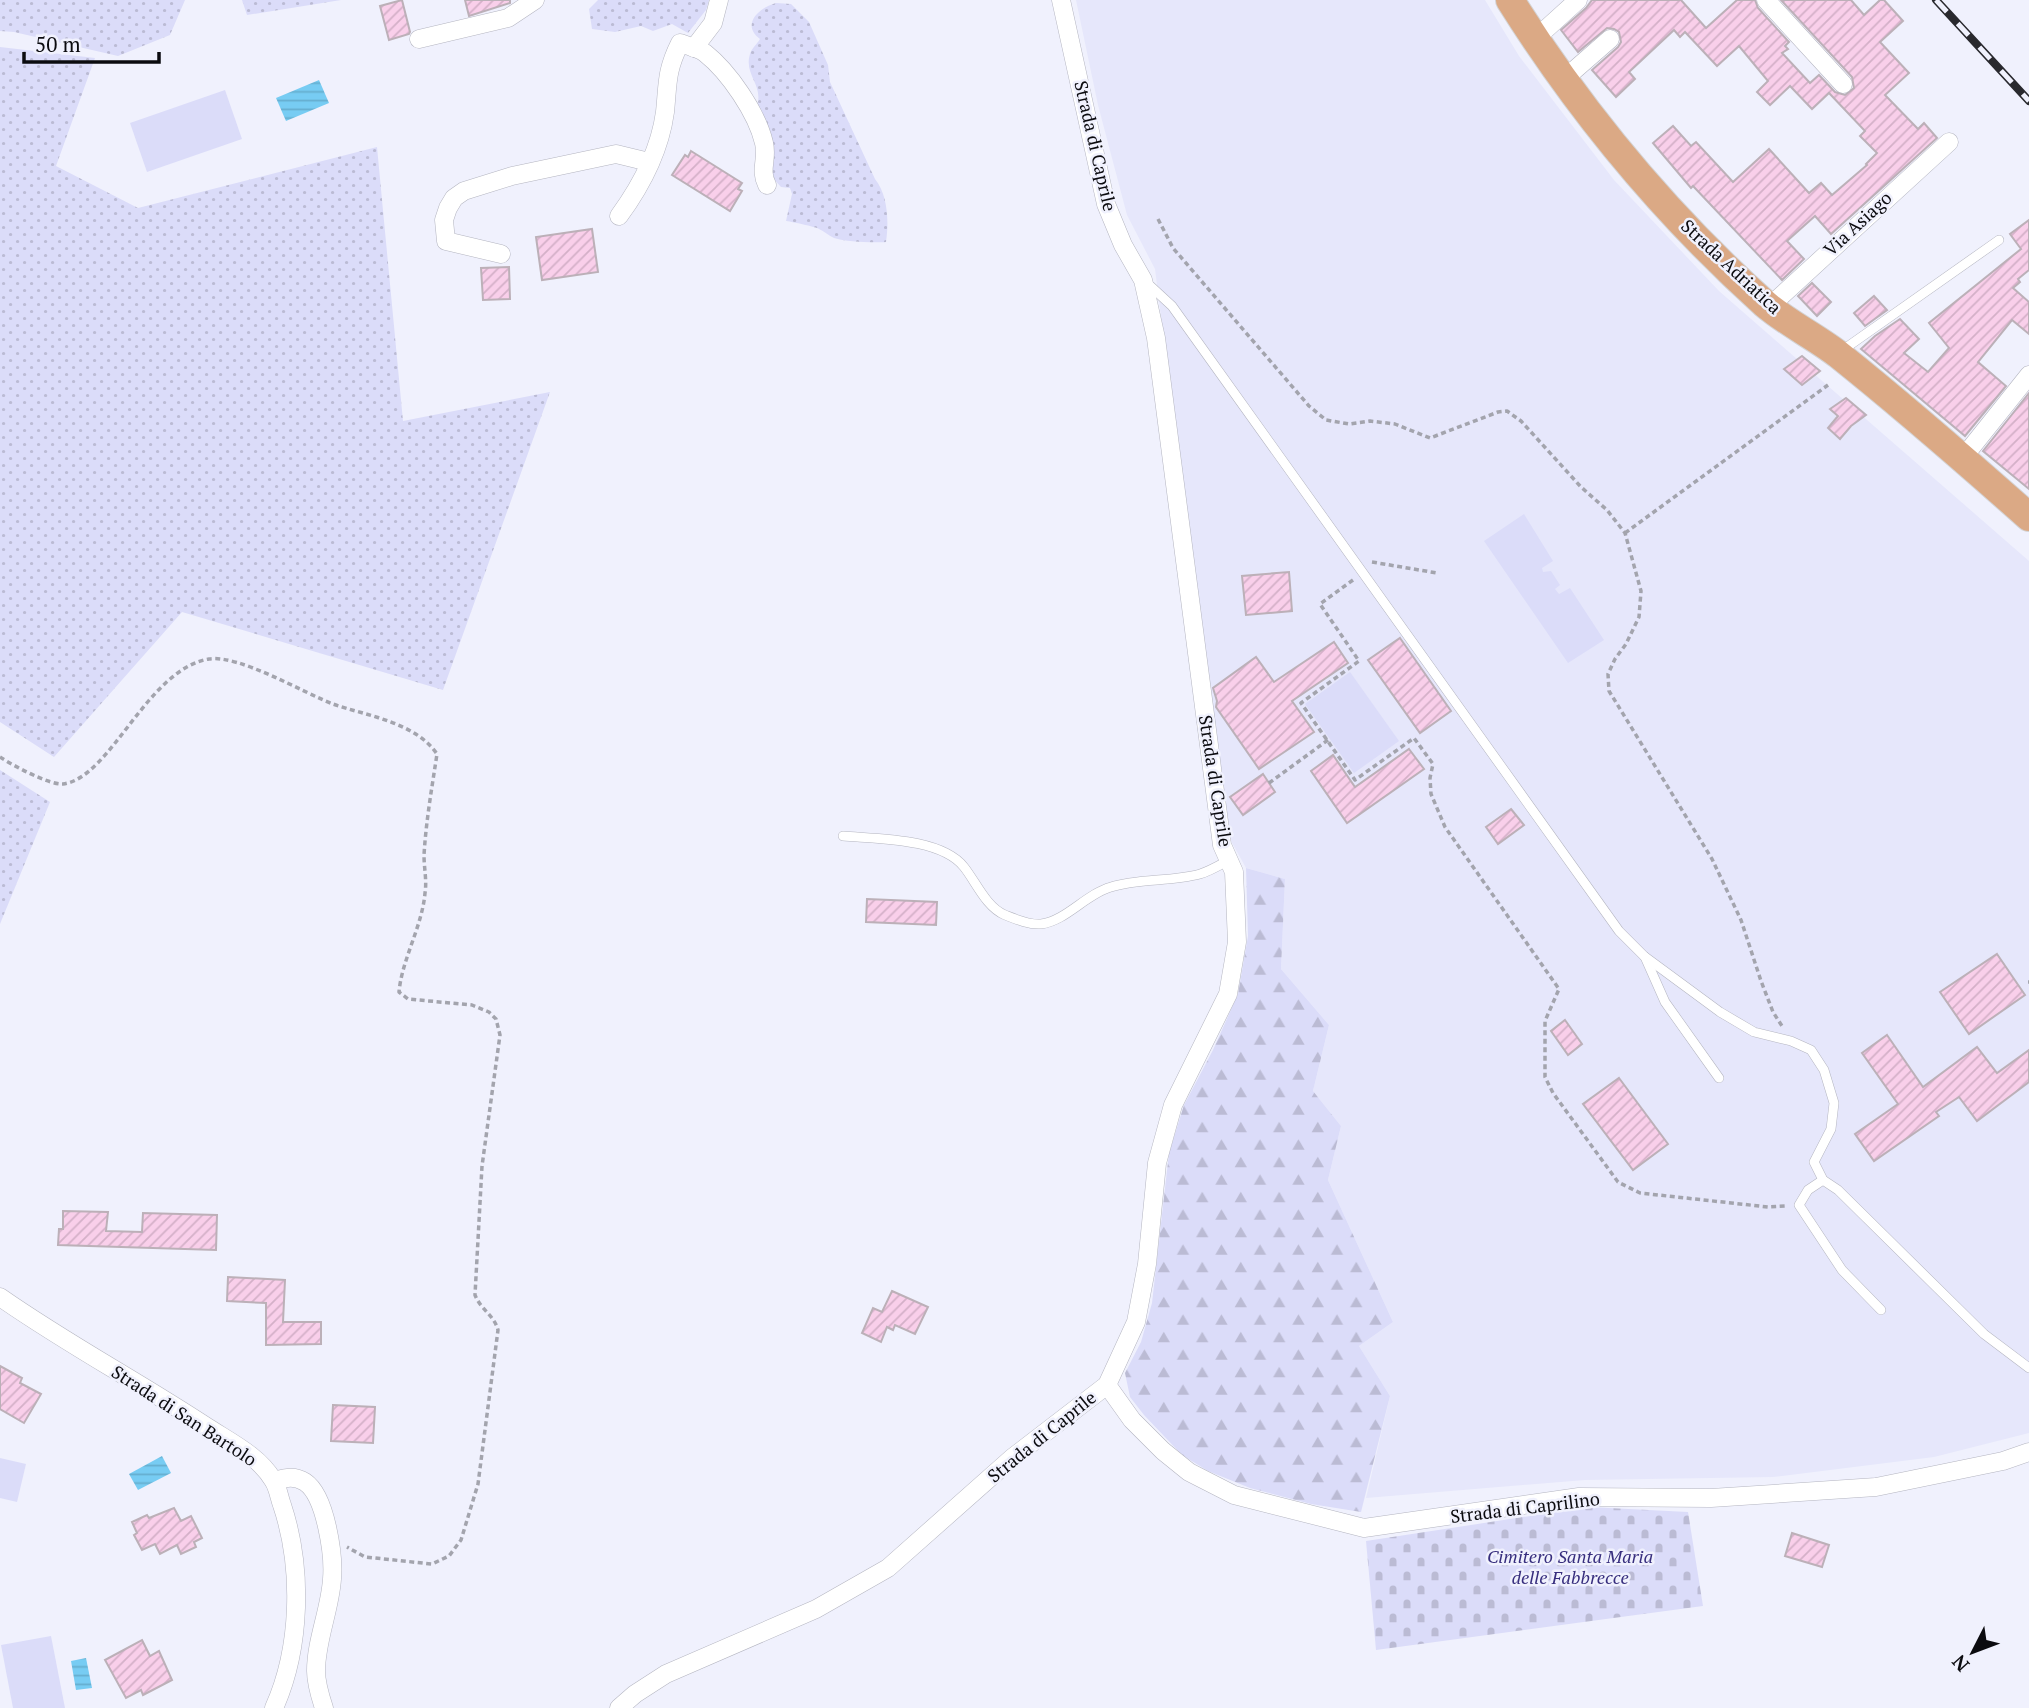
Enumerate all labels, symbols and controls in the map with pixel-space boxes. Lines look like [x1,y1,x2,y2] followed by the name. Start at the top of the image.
[24,21,159,65] scale bar
[35,30,81,58] text: 50 m
[1069,78,1123,213] street label: Strada di Caprile
[1818,186,1897,261] street label: Via Asiago
[1676,214,1787,319] street label: Strada Adriatica
[1194,713,1238,849] street label: Strada di Caprile
[107,1359,262,1471] street label: Strada di San Bartolo
[982,1385,1101,1487] street label: Strada di Caprile
[1449,1486,1601,1528] street label: Strada di Caprilino
[1487,1544,1653,1589] park label: Cimitero Santa Maria delle Fabbrecce
[1938,1617,2008,1687] north arrow
[1945,1650,1974,1677] text: N

